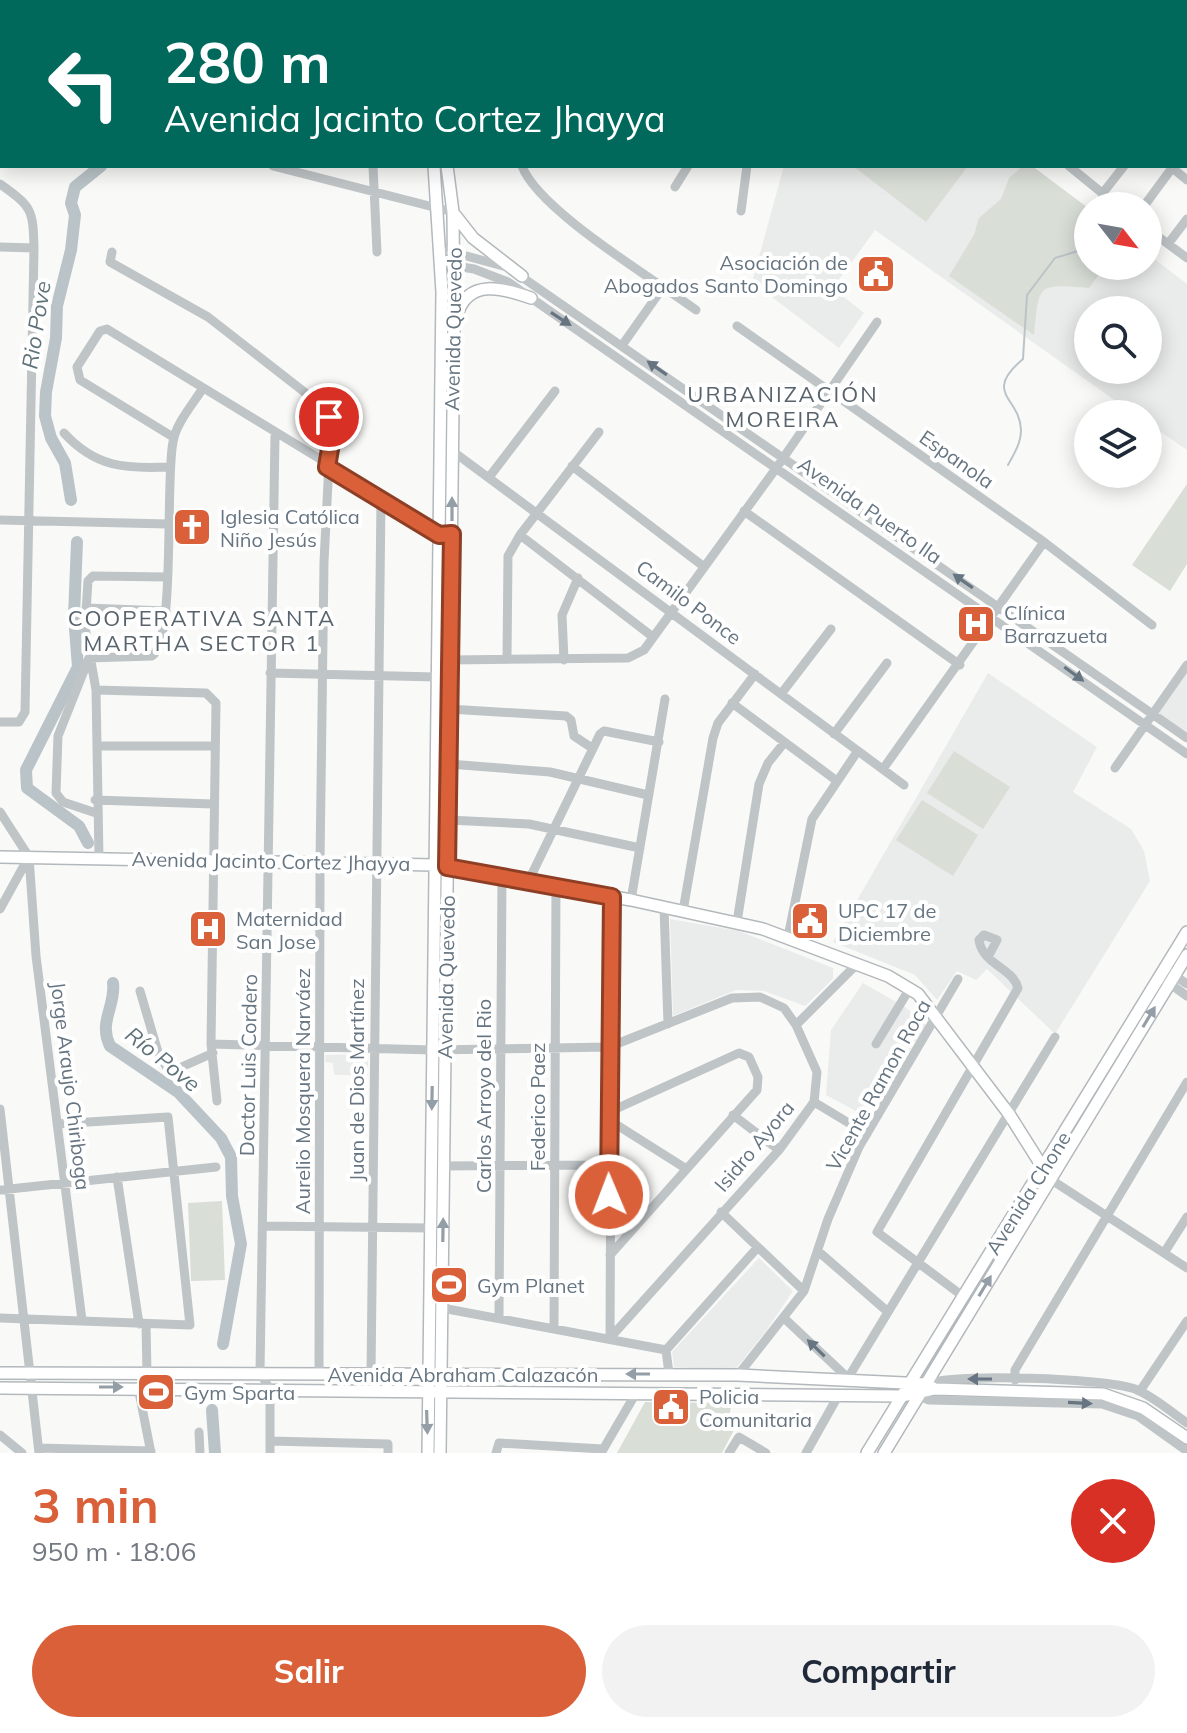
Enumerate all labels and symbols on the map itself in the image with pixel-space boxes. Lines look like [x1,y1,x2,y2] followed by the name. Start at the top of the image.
[1074,192,1162,280] north arrow
[439,247,467,411] street label: Avenida Quevedo
[604,250,848,298] place label: Asociación de Abogados Santo Domingo
[855,253,897,295] public building icon: Asociación de Abogados Santo Domingo
[15,279,57,371] water label: Rio Pove
[551,311,572,326] one-way arrow
[647,361,668,376] one-way arrow
[687,380,879,433] district label: URBANIZACIÓN MOREIRA
[295,383,363,451] pin
[915,424,999,494] street label: Espanola
[793,451,947,569] street label: Avenida Puerto Ila
[445,496,458,521] one-way arrow
[220,504,360,552] place label: Iglesia Católica Niño Jesús
[171,506,213,548] church icon: Iglesia Católica Niño Jesús
[631,554,747,650] street label: Camilo Ponce
[952,574,973,589] one-way arrow
[1004,600,1108,648] place label: Clínica Barrazueta
[955,603,997,645] hospital icon: Clínica Barrazueta
[68,604,336,657] district label: COOPERATIVA SANTA MARTHA SECTOR 1
[1063,666,1085,682] one-way arrow
[131,846,411,876] street label: Avenida Jacinto Cortez Jhayya
[432,895,460,1059] street label: Avenida Quevedo
[838,898,936,946] place label: UPC 17 de Diciembre
[789,900,831,942] public building icon: UPC 17 de Diciembre
[236,906,343,954] place label: Maternidad San Jose
[187,908,229,950] hospital icon: Maternidad San Jose
[290,968,315,1214] street label: Aurelio Mosquera Narváez
[234,974,262,1156] street label: Doctor Luis Cordero
[344,978,369,1182] street label: Juan de Dios Martínez
[46,980,96,1192] street label: Jorge Araujo Chiriboga
[820,995,936,1175] street label: Vicente Ramon Roca
[471,999,496,1193] street label: Carlos Arroyo del Rio
[1142,1006,1156,1028] one-way arrow
[120,1020,206,1098] water label: Río Pove
[525,1043,550,1171] street label: Federico Paez
[426,1086,439,1111] one-way arrow
[709,1096,799,1196] street label: Isidro Ayora
[980,1127,1076,1259] street label: Avenida Chone
[567,1153,651,1237] position arrow
[437,1217,450,1242] one-way arrow
[428,1264,470,1306] sports icon: Gym Planet
[477,1273,584,1298] place label: Gym Planet
[978,1275,992,1297] one-way arrow
[807,1339,826,1358] one-way arrow
[328,1362,598,1387] street label: Avenida Abraham Calazacón
[625,1368,650,1381] one-way arrow
[135,1371,177,1413] sports icon: Gym Sparta
[967,1373,992,1385] one-way arrow
[184,1380,295,1405] place label: Gym Sparta
[99,1381,124,1393] one-way arrow
[699,1384,812,1432] place label: Policia Comunitaria
[650,1386,692,1428] public building icon: Policia Comunitaria
[1068,1397,1093,1410] one-way arrow
[421,1410,434,1435] one-way arrow

